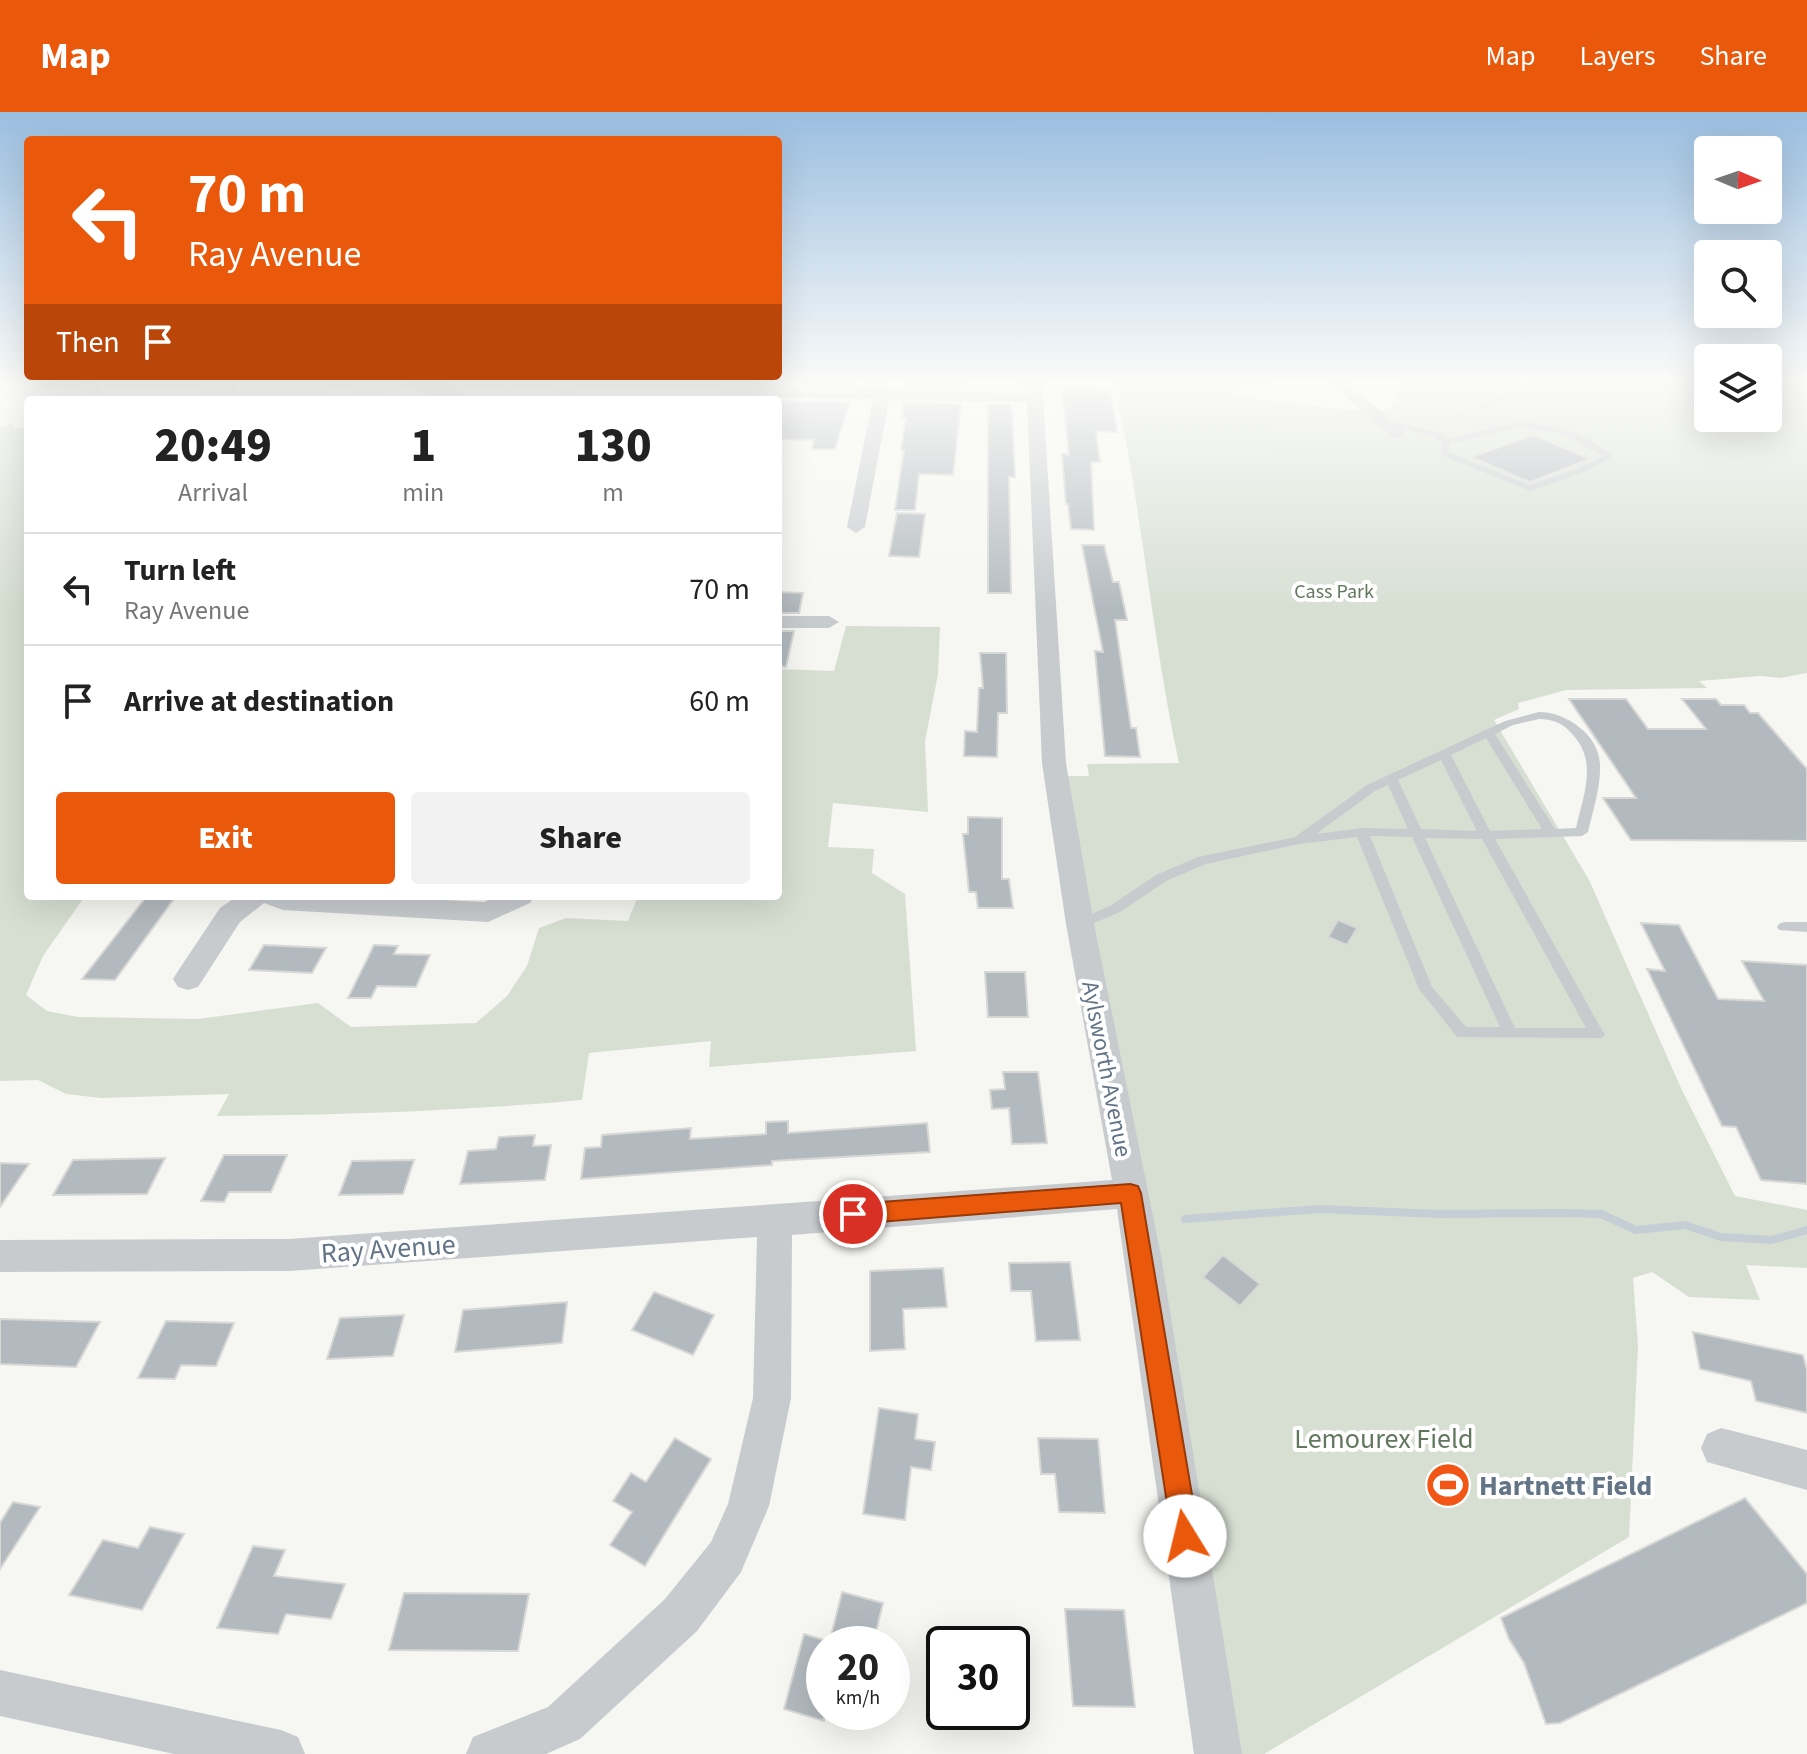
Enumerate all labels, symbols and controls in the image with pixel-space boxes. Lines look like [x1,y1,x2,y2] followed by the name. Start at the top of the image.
[40,29,111,83] text: Map
[1485,36,1535,76] text: Map
[1579,36,1655,76] text: Layers
[1699,36,1767,76] text: Share
[1694,136,1782,224] north arrow
[1694,136,1782,432] map controls
[188,155,306,234] text: 70 m
[56,168,160,272] icon: left
[188,229,361,280] text: Ray Avenue
[1694,240,1782,328] button: search
[136,320,180,364] icon: arrive
[56,321,120,364] text: Then
[1694,344,1782,432] button: layers
[154,412,272,480] text: 20:49
[410,412,436,480] text: 1
[575,412,652,480] text: 130
[178,474,248,511] text: Arrival
[402,474,444,511] text: min
[602,474,624,511] text: m
[124,549,236,592] text: Turn left
[56,567,100,611] icon: left
[689,568,750,611] text: 70 m
[1294,578,1374,606] park label: Cass Park
[124,592,249,629] text: Ray Avenue
[56,679,100,723] icon: arrive
[124,680,394,723] text: Arrive at destination
[689,680,750,723] text: 60 m
[56,792,395,884] button: Exit
[411,792,750,884] button: Share
[1072,978,1141,1160] street label: Aylsworth Avenue
[819,1180,887,1248] pin
[831,1192,875,1236] icon: arrive
[319,1224,457,1274] street label: Ray Avenue
[1294,1419,1474,1459] park label: Lemourex Field
[1424,1461,1472,1509] sports icon: Hartnett Field
[1479,1466,1652,1506] place label: Hartnett Field
[1143,1494,1227,1578] position arrow
[926,1626,1030,1730] speed limit sign: 30
[837,1639,879,1696] text: 20
[836,1684,880,1712] text: km/h

